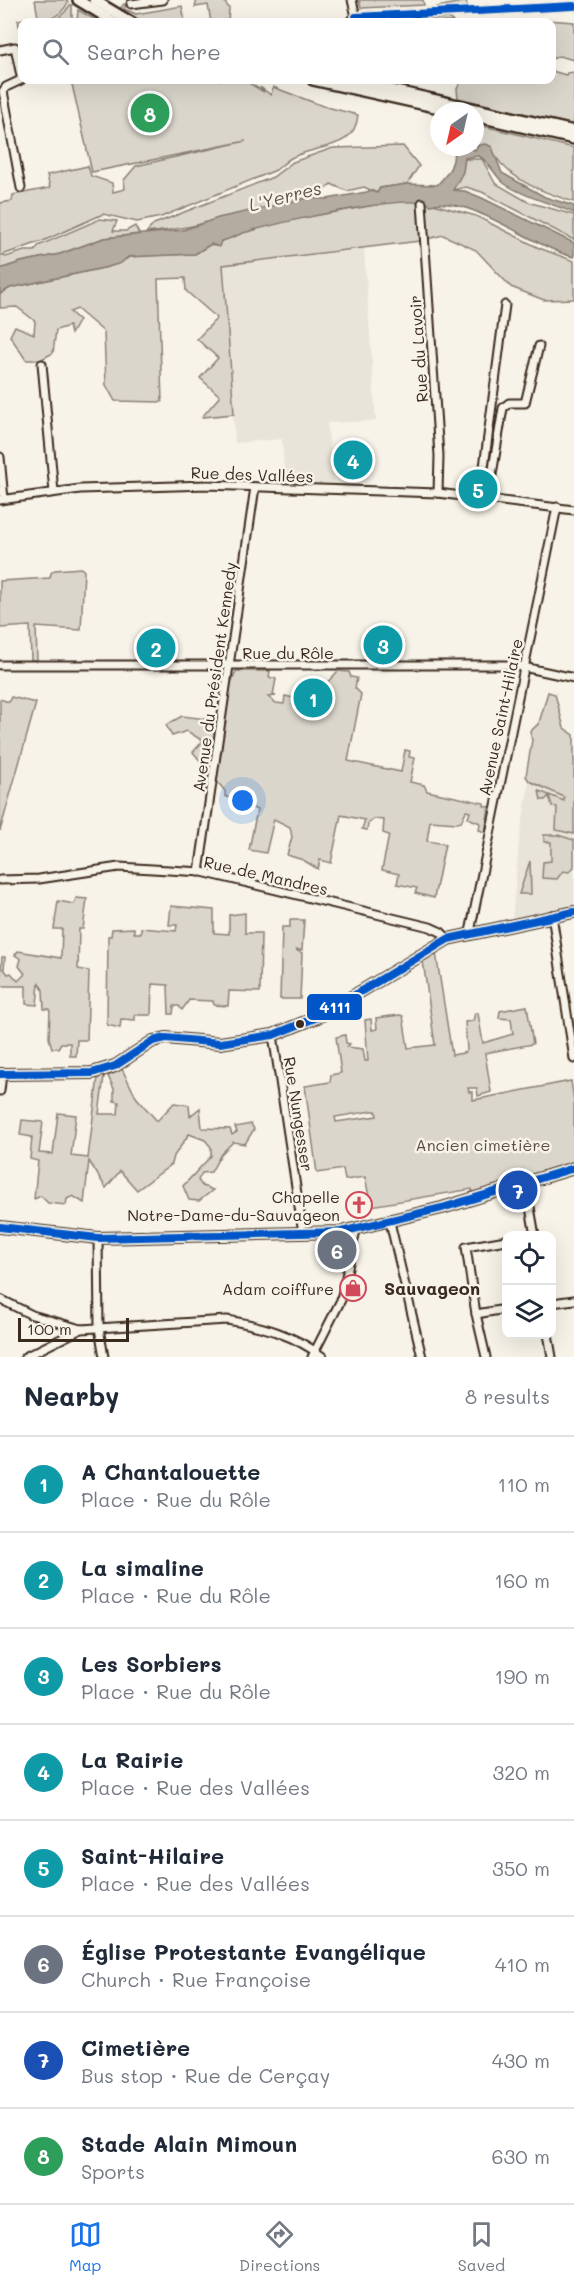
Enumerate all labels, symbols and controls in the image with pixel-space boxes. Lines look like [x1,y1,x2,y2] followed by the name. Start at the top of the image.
[18,18,556,84] search box
[39,35,72,68] icon: search
[87,37,221,66] text: Search here
[130,90,170,136] pin: 8
[430,102,484,156] north arrow
[246,175,324,217] water label: L'Yerres
[404,295,432,403] street label: Rue du Lavoir
[334,438,372,482] pin: 4
[190,461,314,487] street label: Rue des Vallées
[458,466,498,512] pin: 5
[187,561,241,793] street label: Avenue du Président Kennedy
[364,622,403,668] pin: 3
[136,626,176,670] pin: 2
[473,636,527,798] street label: Avenue Saint-Hilaire
[242,642,334,663] street label: Rue du Rôle
[294,676,332,720] pin: 1
[228,786,257,815] your location
[202,851,330,899] street label: Rue de Mandres
[306,993,363,1021] line badge: 4111
[319,996,351,1017] text: 4111
[294,1018,306,1030] unlabelled marker
[280,1055,318,1173] street label: Rue Nungesser
[416,1134,550,1155] park label: Ancien cimetière
[498,1168,538,1212] pin: 7
[127,1186,340,1225] place label: Chapelle Notre-Dame-du-Sauvageon
[344,1190,374,1220] church icon: Chapelle Notre-Dame-du-Sauvageon
[318,1228,356,1272] pin: 6
[502,1231,556,1339] map controls
[502,1231,556,1285] button: locate
[338,1273,368,1303] shop icon: Adam coiffure
[384,1276,480,1300] district label: Sauvageon
[222,1278,334,1299] place label: Adam coiffure
[502,1285,556,1339] button: layers
[18,1315,129,1342] scale bar
[27,1318,72,1339] text: 100 m
[24,1379,119,1413] text: Nearby
[465,1383,550,1409] text: 8 results
[81,1457,260,1486] text: A Chantalouette
[39,1471,48,1497] text: 1
[497,1471,550,1497] text: 110 m
[81,1486,271,1512] text: Place · Rue du Rôle
[81,1553,204,1582] text: La simaline
[38,1567,49,1593] text: 2
[494,1567,550,1593] text: 160 m
[81,1582,271,1608] text: Place · Rue du Rôle
[81,1649,222,1678] text: Les Sorbiers
[38,1663,50,1689] text: 3
[495,1663,550,1689] text: 190 m
[81,1678,271,1704] text: Place · Rue du Rôle
[81,1745,183,1774] text: La Rairie
[37,1759,50,1785] text: 4
[492,1759,550,1785] text: 320 m
[81,1774,310,1800] text: Place · Rue des Vallées
[81,1841,224,1870] text: Saint-Hilaire
[38,1855,49,1881] text: 5
[492,1855,550,1881] text: 350 m
[81,1870,310,1896] text: Place · Rue des Vallées
[81,1937,426,1966] text: Église Protestante Evangélique
[37,1951,50,1977] text: 6
[495,1951,550,1977] text: 410 m
[81,1966,311,1992] text: Church · Rue Françoise
[81,2033,190,2062] text: Cimetière
[38,2047,49,2073] text: 7
[492,2047,550,2073] text: 430 m
[81,2062,330,2088] text: Bus stop · Rue de Cerçay
[81,2129,297,2158] text: Stade Alain Mimoun
[37,2143,50,2169] text: 8
[492,2143,550,2169] text: 630 m
[81,2158,145,2184] text: Sports
[69,2218,102,2275] tab: Map
[239,2218,320,2275] tab: Directions
[458,2218,505,2275] tab: Saved

